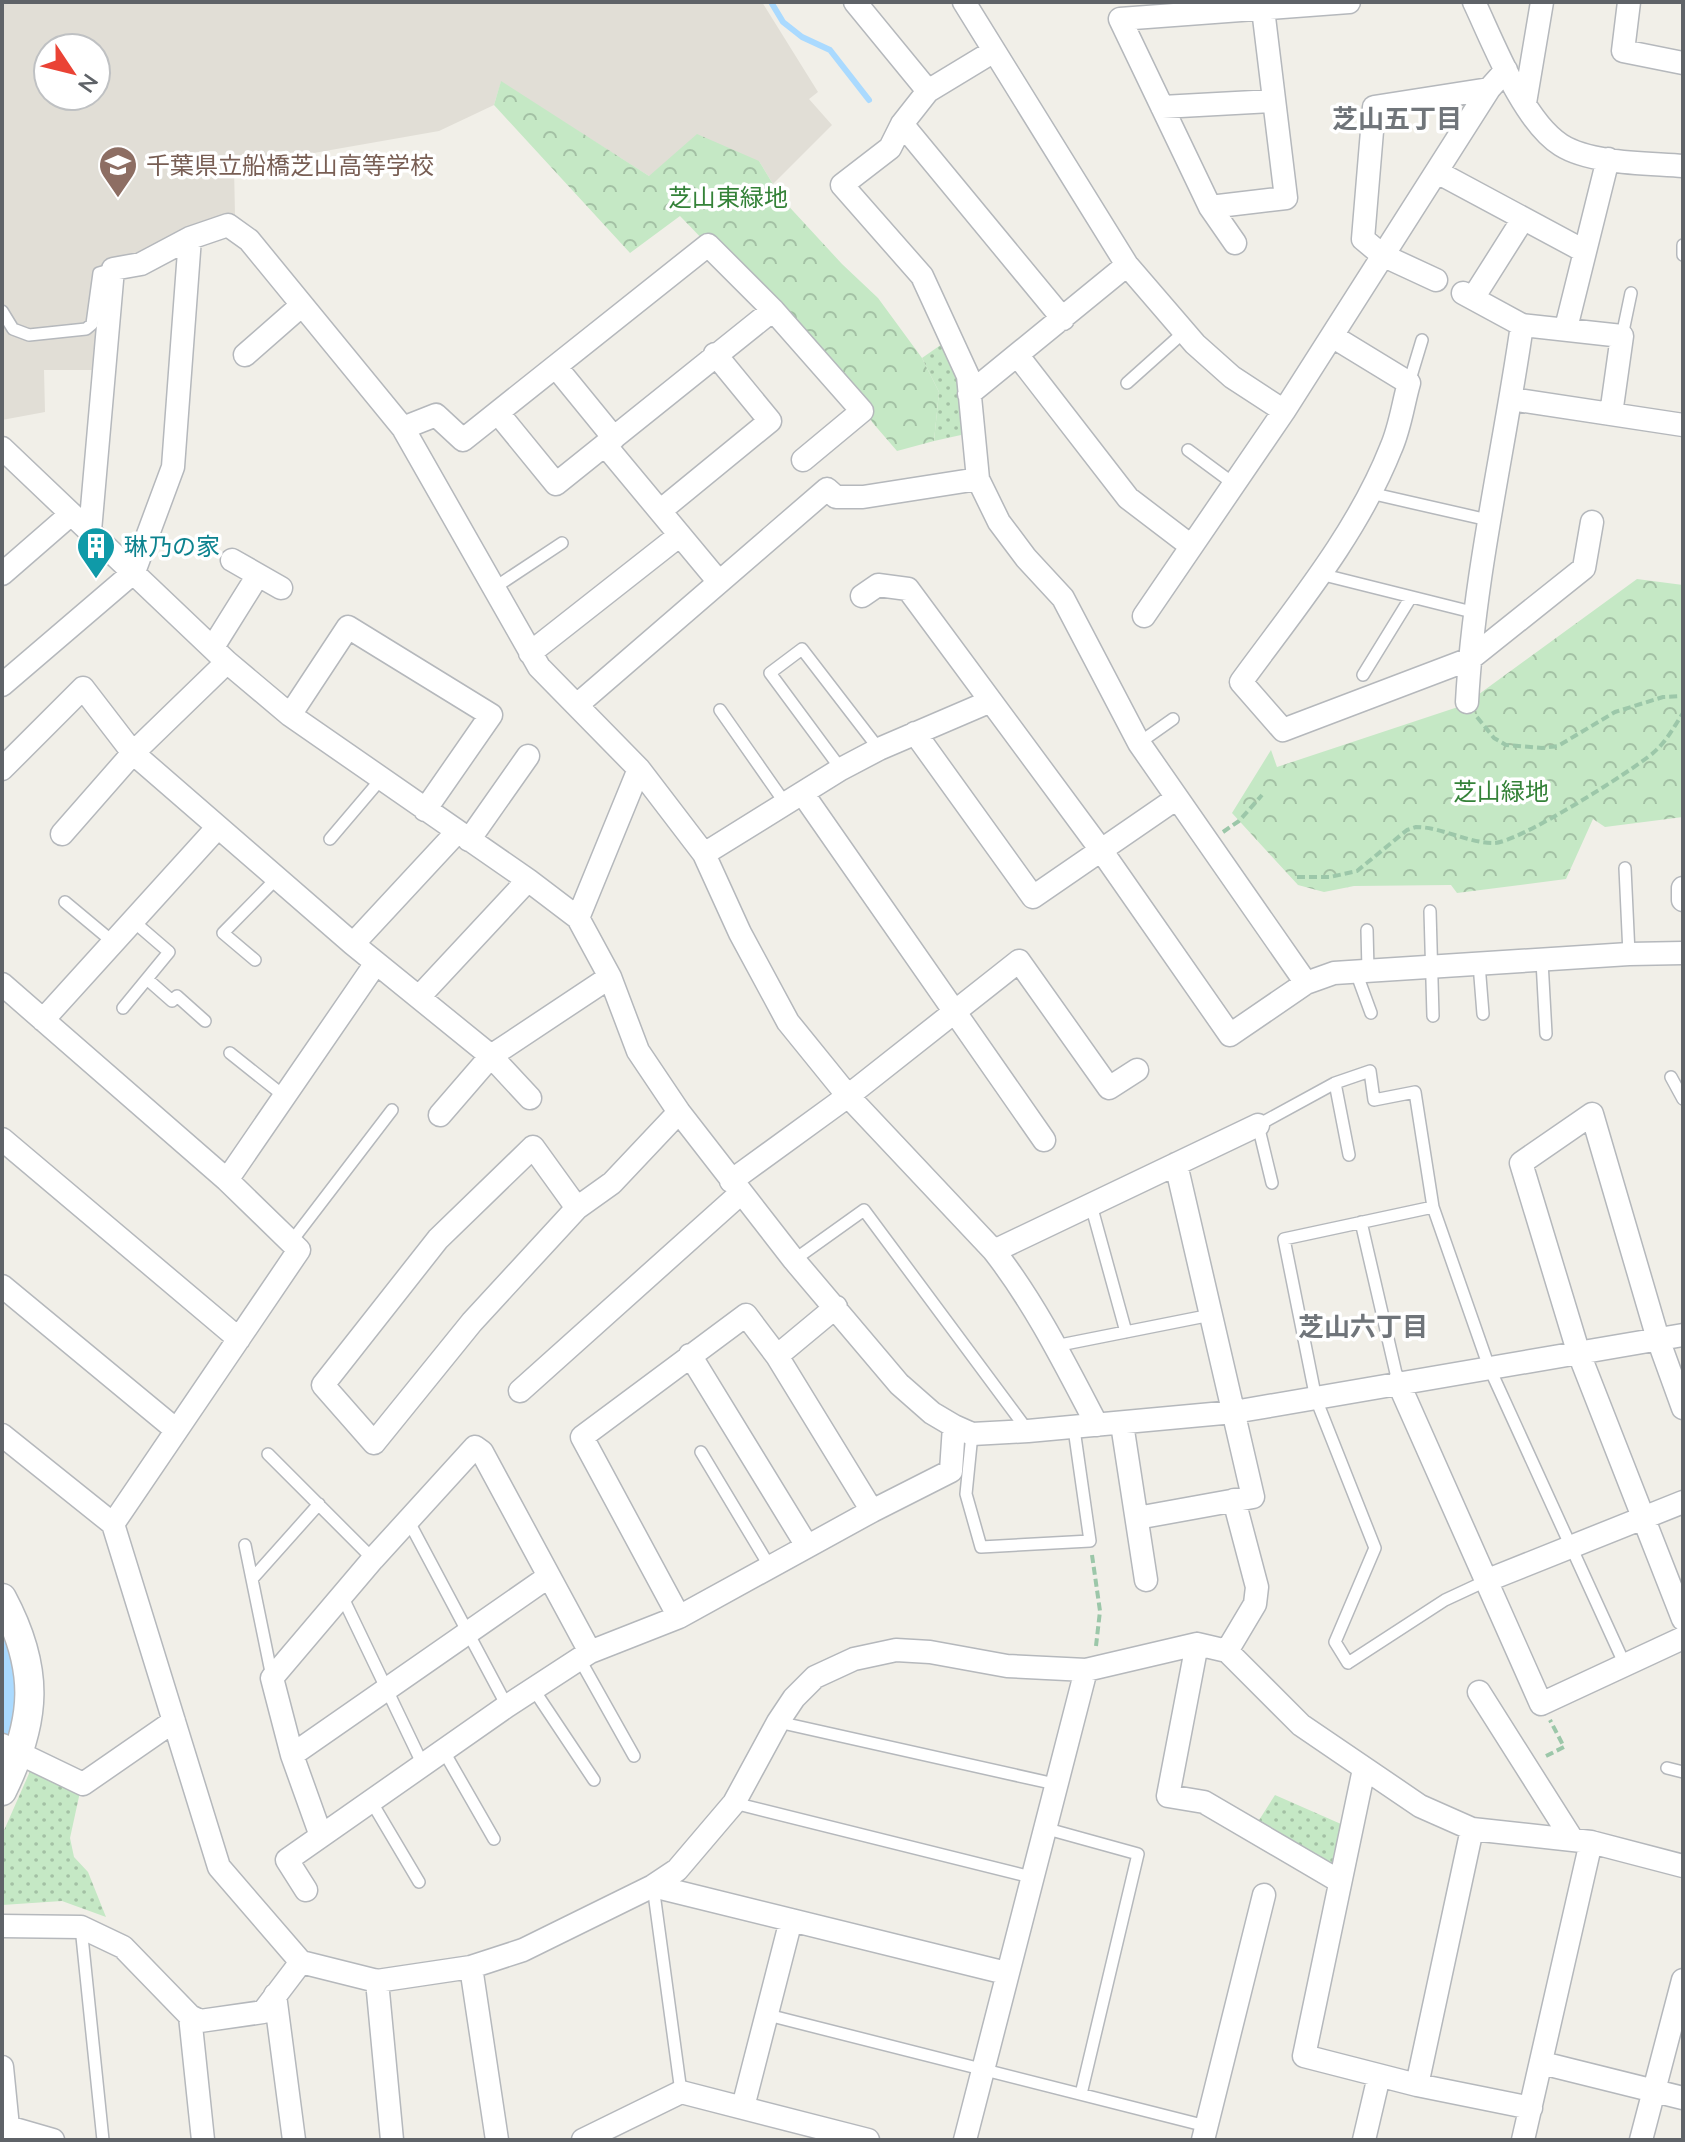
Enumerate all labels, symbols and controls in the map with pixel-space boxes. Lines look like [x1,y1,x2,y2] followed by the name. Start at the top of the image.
[32,32,112,112] north arrow
[72,69,105,98] text: N
[1332,102,1462,135] district label: 芝山五丁目
[97,144,139,199] school or university icon: 千葉県立船橋芝山高等学校
[146,150,434,180] place label: 千葉県立船橋芝山高等学校
[668,182,788,212] park label: 芝山東緑地
[75,525,117,580] building icon: 琳乃の家
[124,531,220,561] place label: 琳乃の家
[1453,776,1549,806] park label: 芝山緑地
[1298,1310,1428,1343] district label: 芝山六丁目

